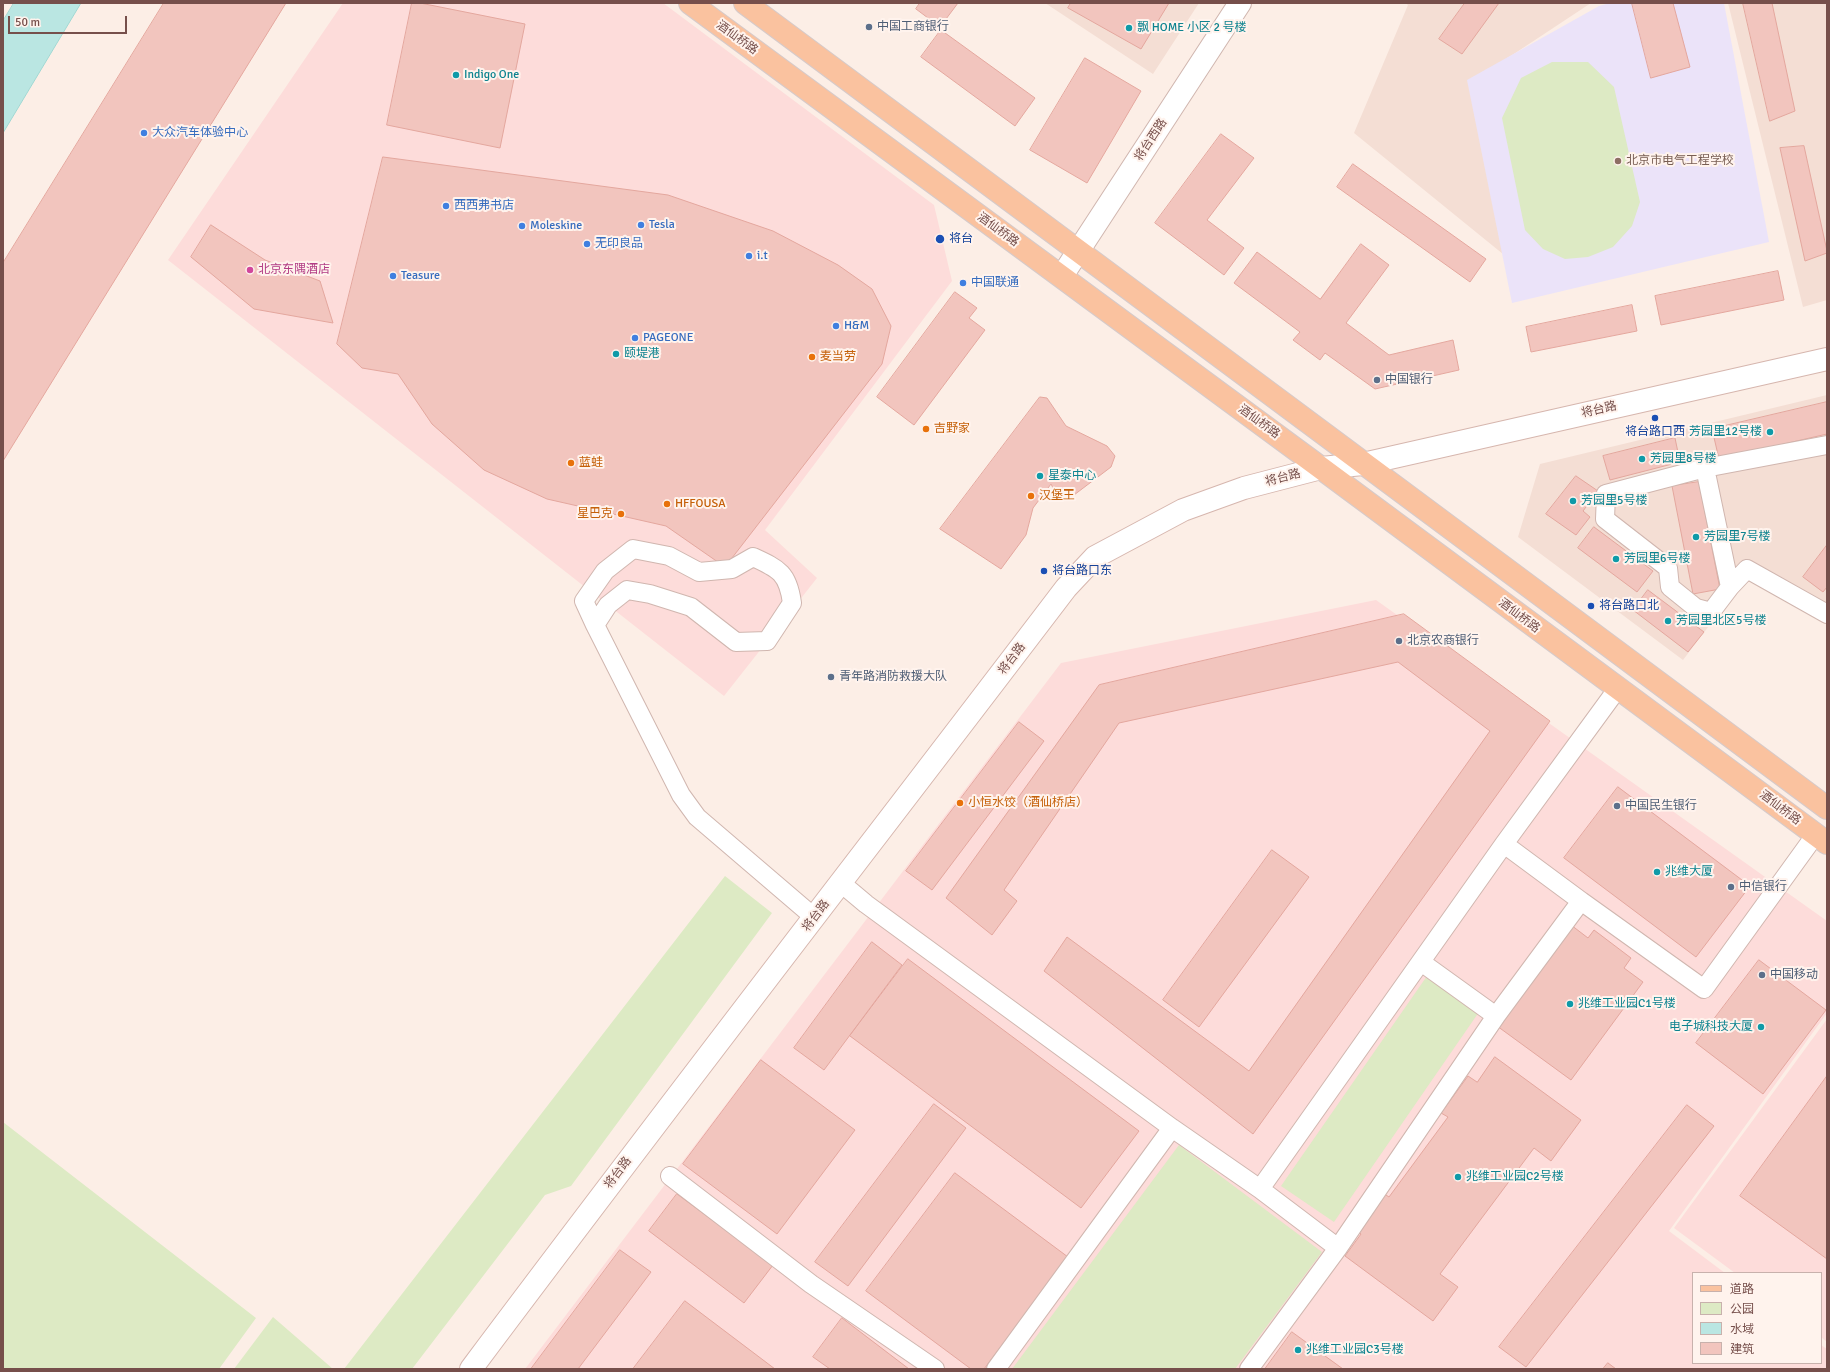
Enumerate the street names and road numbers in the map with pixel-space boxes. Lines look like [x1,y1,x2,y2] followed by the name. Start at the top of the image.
[713,18,761,58] street label: 酒仙桥路
[1132,116,1170,164] street label: 将台西路
[974,210,1022,250] street label: 酒仙桥路
[1580,399,1618,421] street label: 将台路
[1235,402,1283,442] street label: 酒仙桥路
[1264,467,1302,489] street label: 将台路
[1495,596,1543,636] street label: 酒仙桥路
[995,640,1029,678] street label: 将台路
[1756,788,1804,828] street label: 酒仙桥路
[799,897,833,935] street label: 将台路
[601,1154,635,1192] street label: 将台路

